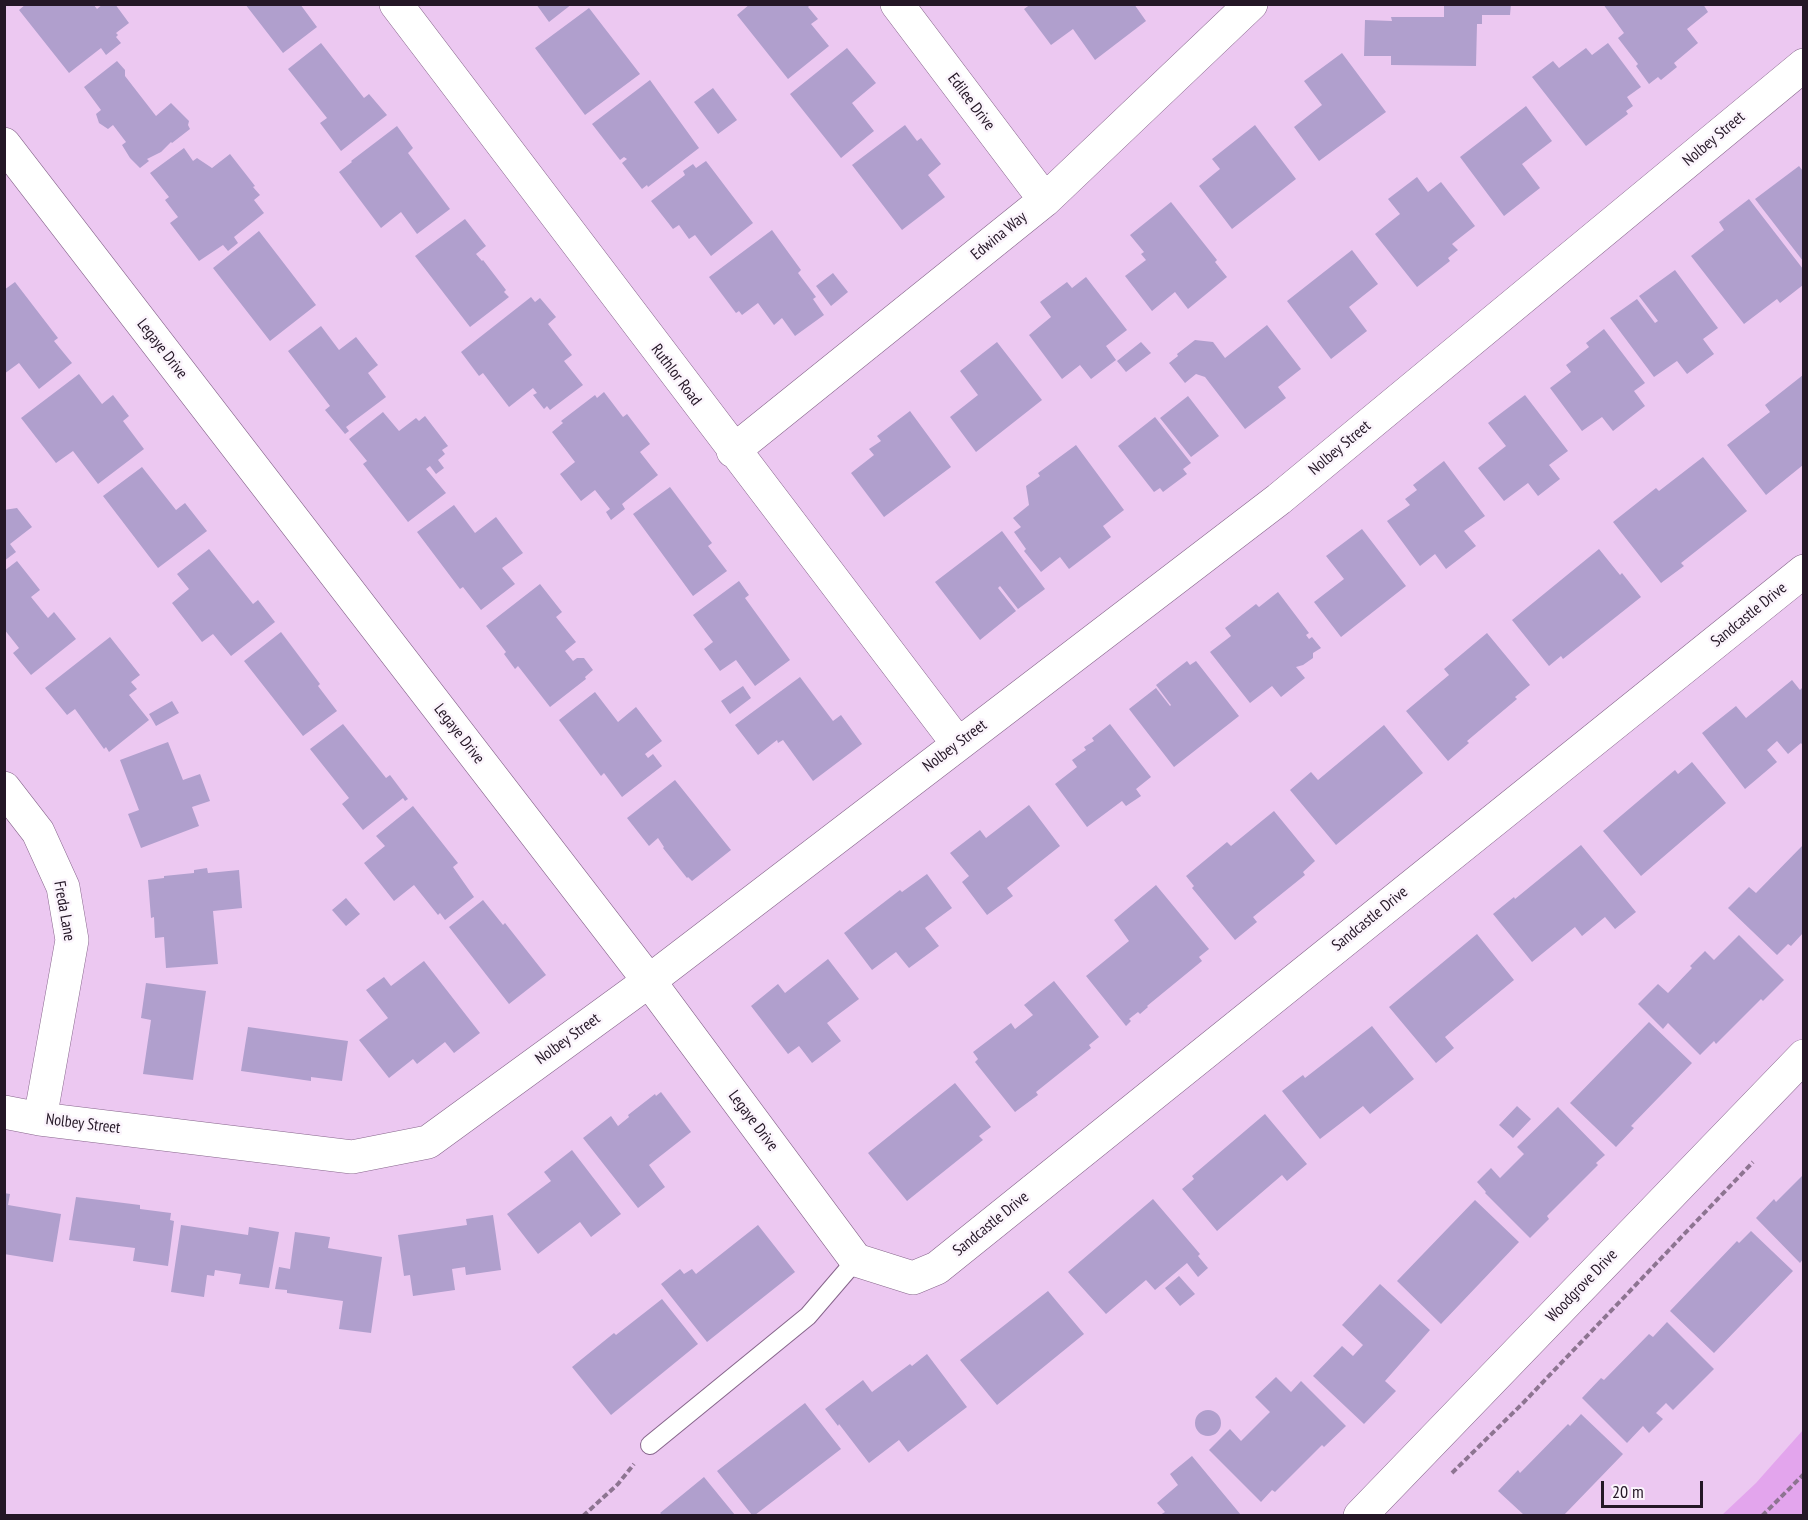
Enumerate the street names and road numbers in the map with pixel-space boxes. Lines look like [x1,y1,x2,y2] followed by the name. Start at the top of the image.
[943,70,999,134] street label: Edilee Drive
[1679,108,1749,170] street label: Nolbey Street
[967,208,1031,264] street label: Edwina Way
[133,315,191,383] street label: Legaye Drive
[647,341,705,409] street label: Ruthlor Road
[1305,417,1375,479] street label: Nolbey Street
[1707,579,1791,651] street label: Sandcastle Drive
[430,700,488,768] street label: Legaye Drive
[919,716,991,776] street label: Nolbey Street
[49,879,79,943] street label: Freda Lane
[1328,883,1412,955] street label: Sandcastle Drive
[532,1009,604,1069] street label: Nolbey Street
[724,1087,782,1155] street label: Legaye Drive
[45,1110,121,1138] street label: Nolbey Street
[949,1188,1033,1260] street label: Sandcastle Drive
[1542,1245,1622,1327] street label: Woodgrove Drive

